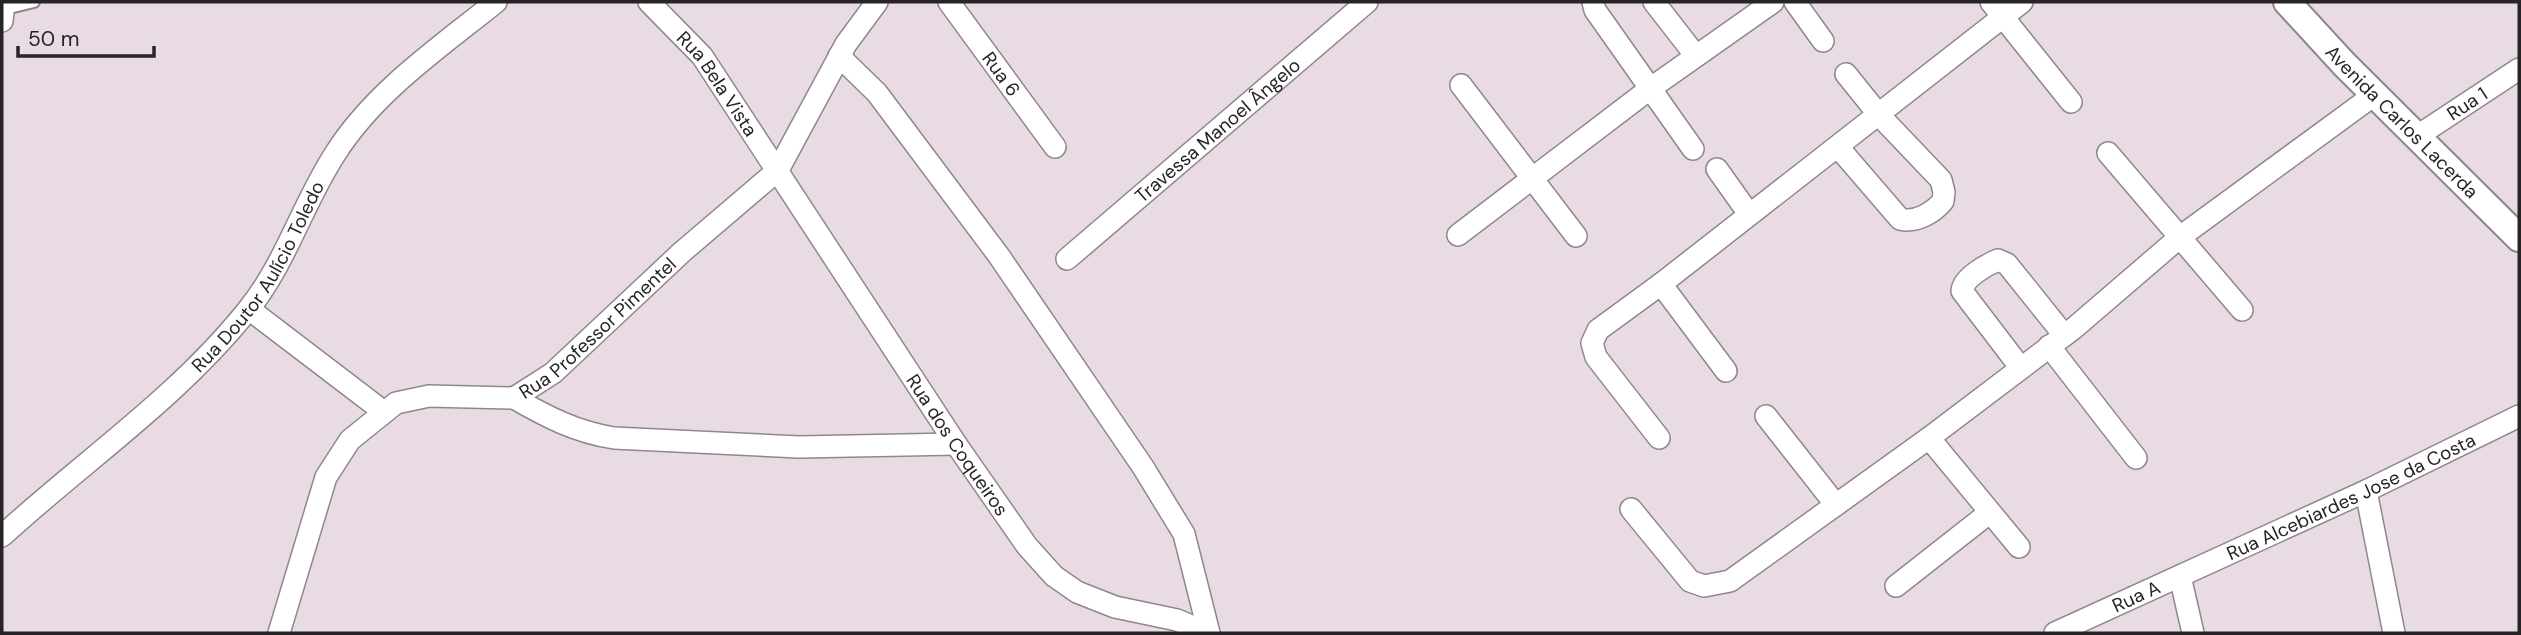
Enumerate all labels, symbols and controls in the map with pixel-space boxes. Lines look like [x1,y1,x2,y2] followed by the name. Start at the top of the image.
[18,14,154,58] scale bar
[28,25,79,53] text: 50 m
[672,25,764,141] street label: Rua Bela Vista
[2320,40,2484,203] street label: Avenida Carlos Lacerda
[977,46,1026,101] street label: Rua 6
[1129,52,1305,208] street label: Travessa Manoel Ângelo
[2442,81,2492,126] street label: Rua 1
[186,176,330,377] street label: Rua Doutor Aulício Toledo
[514,252,681,404] street label: Rua Professor Pimentel
[901,369,1015,521] street label: Rua dos Coqueiros
[2222,427,2480,566] street label: Rua Alcebiardes Jose da Costa
[2108,574,2164,618] street label: Rua A

